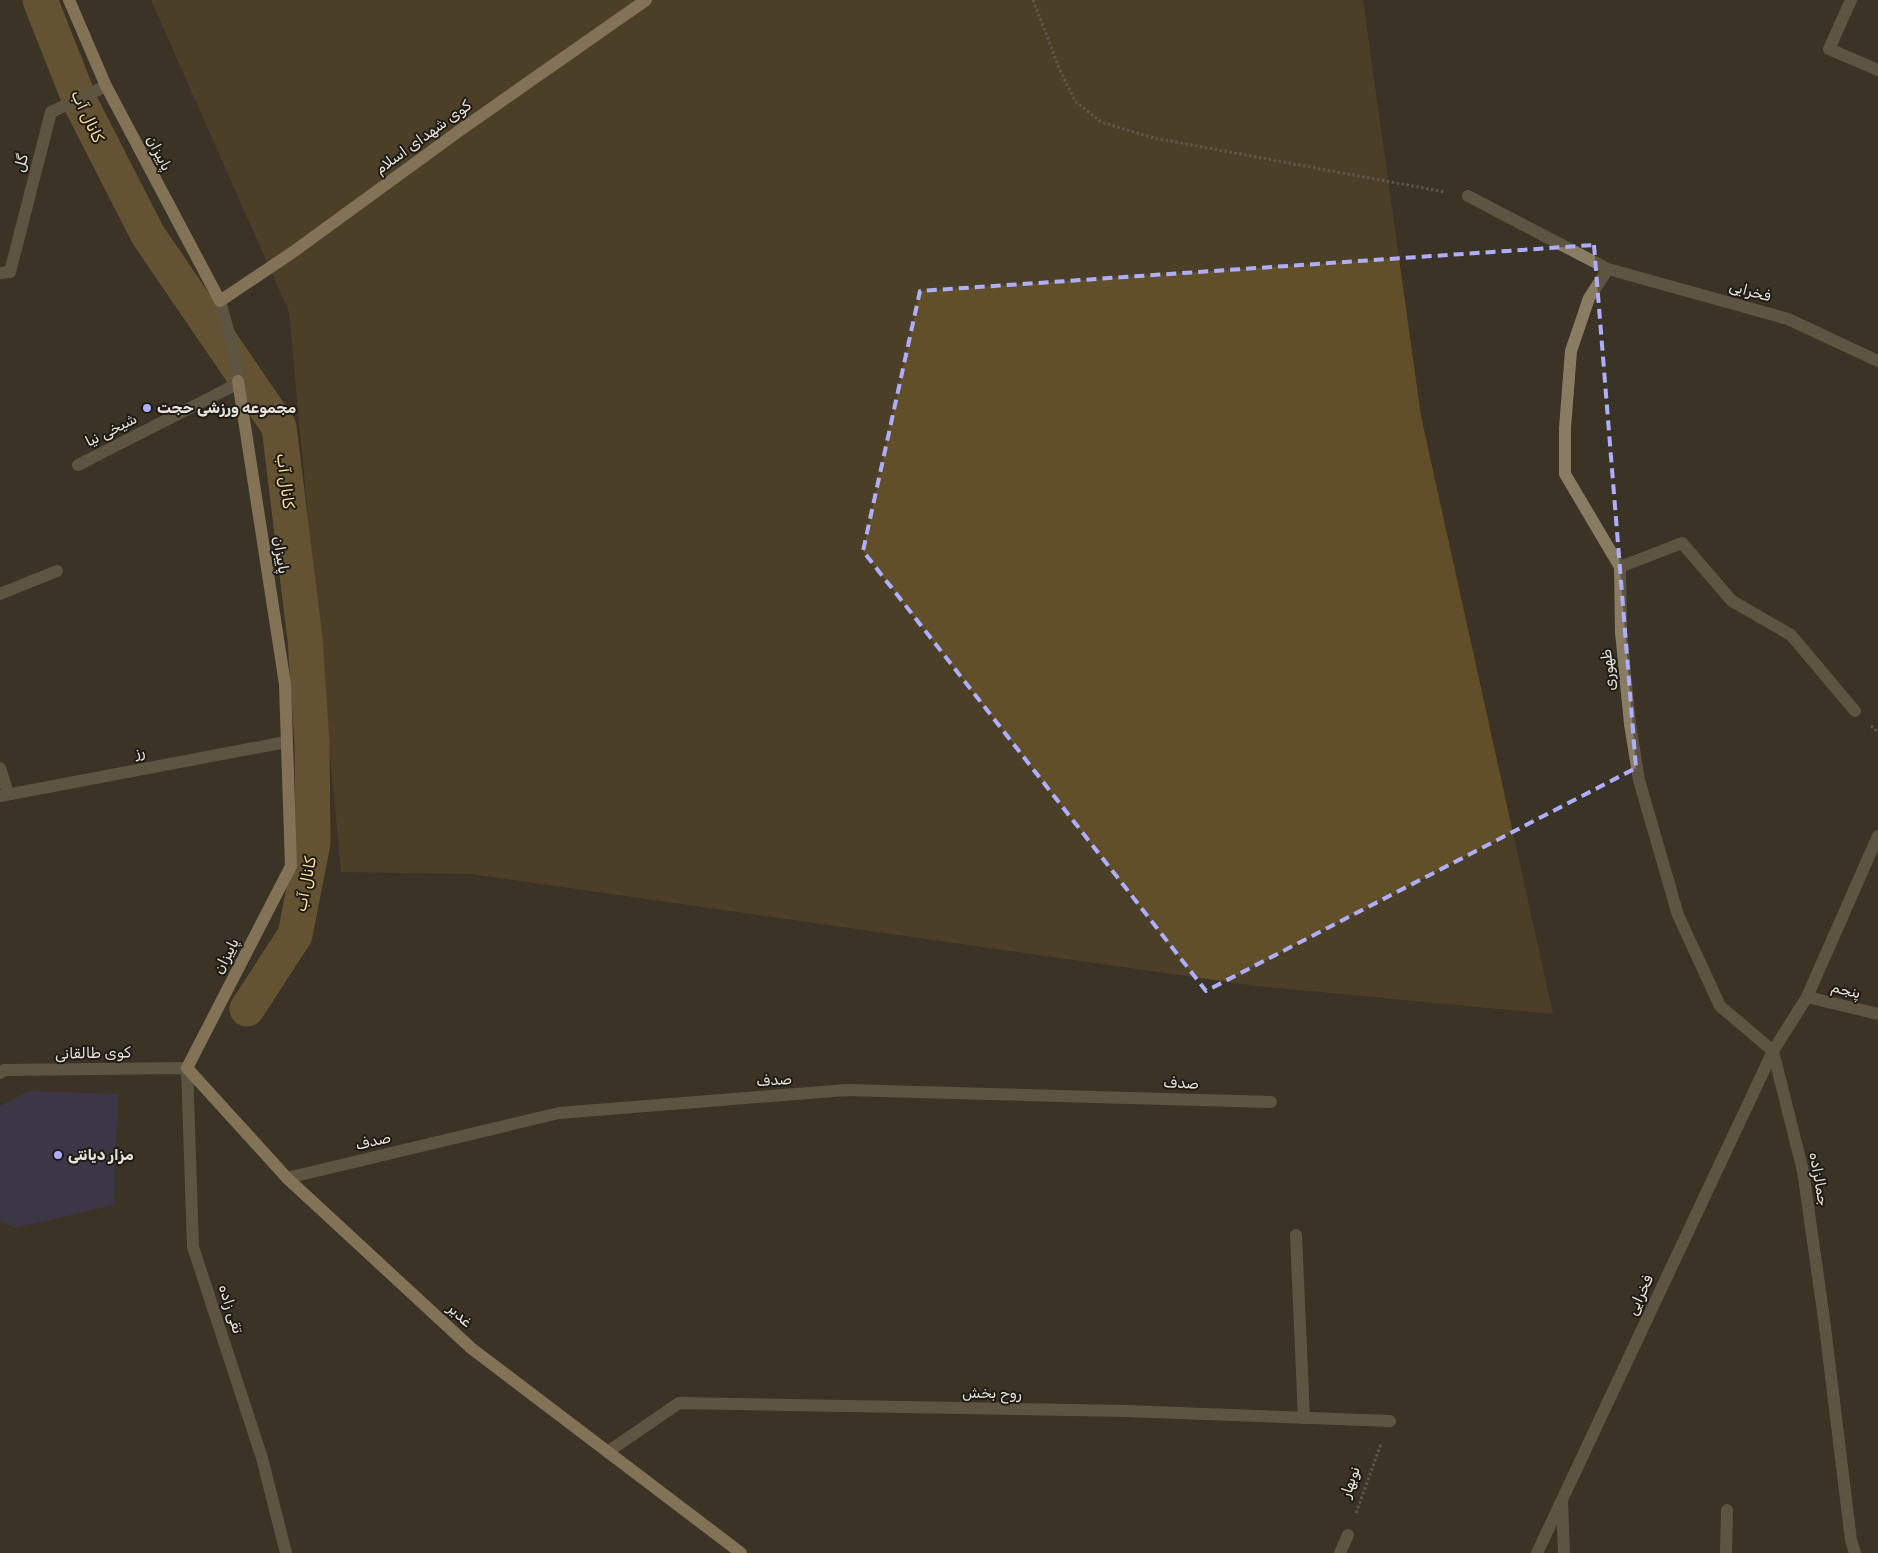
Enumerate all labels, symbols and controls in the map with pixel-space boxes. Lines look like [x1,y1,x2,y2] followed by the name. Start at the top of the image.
[67,87,108,146] water label: کانال آب
[372,96,475,179] street label: کوی شهدای اسلام
[141,132,176,174] street label: پاییزان
[10,152,32,174] street label: گل
[1727,277,1773,305] street label: فخرایی
[157,399,296,417] place label: مجموعه ورزشی حجت
[141,402,153,414] marker: مجموعه ورزشی حجت
[82,409,140,451] street label: شیخی نیا
[273,452,298,511] water label: کانال آب
[268,535,293,575] street label: پاییزان
[1597,648,1619,692] street label: ظهوری
[133,742,146,762] street label: رز
[291,854,320,913] water label: کانال آب
[209,935,244,977] street label: پاییزان
[1829,978,1863,1003] street label: پنجم
[55,1043,131,1063] street label: کوی طالقانی
[756,1070,792,1090] street label: صدف
[1163,1073,1199,1093] street label: صدف
[354,1128,392,1154] street label: صدف
[68,1146,134,1164] place label: مزار دیانتی
[52,1149,64,1161] marker: مزار دیانتی
[1805,1151,1833,1207] street label: جمالزاده
[1623,1272,1657,1318] street label: فخرایی
[215,1282,247,1336] street label: تقی زاده
[443,1298,476,1331] street label: غدیر
[962,1383,1022,1405] street label: روح بخش
[1336,1464,1364,1501] street label: نوبهار

